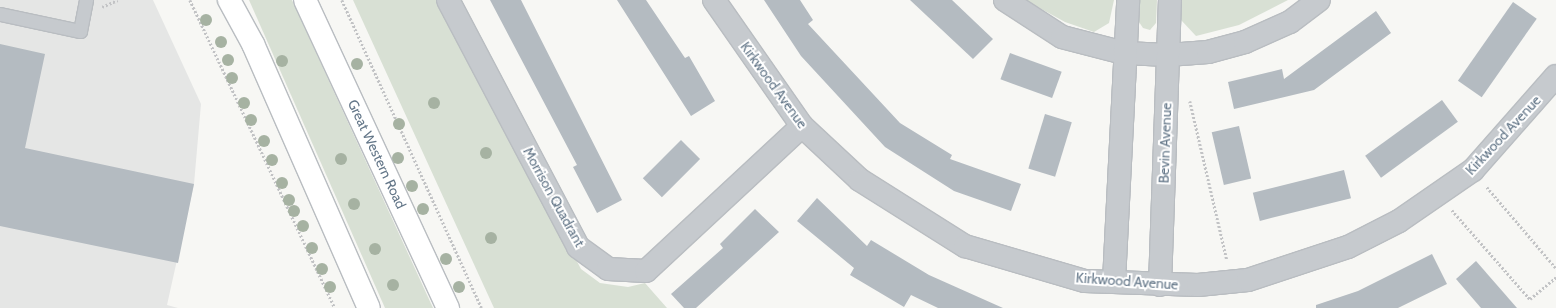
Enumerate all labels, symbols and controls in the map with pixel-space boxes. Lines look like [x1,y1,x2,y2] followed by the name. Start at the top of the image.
[737,39,811,131] street label: Kirkwood Avenue
[1462,92,1544,178] street label: Kirkwood Avenue
[344,97,410,211] street label: Great Western Road
[1155,102,1175,184] street label: Bevin Avenue
[520,144,588,250] street label: Morrison Quadrant
[1075,269,1179,293] street label: Kirkwood Avenue

